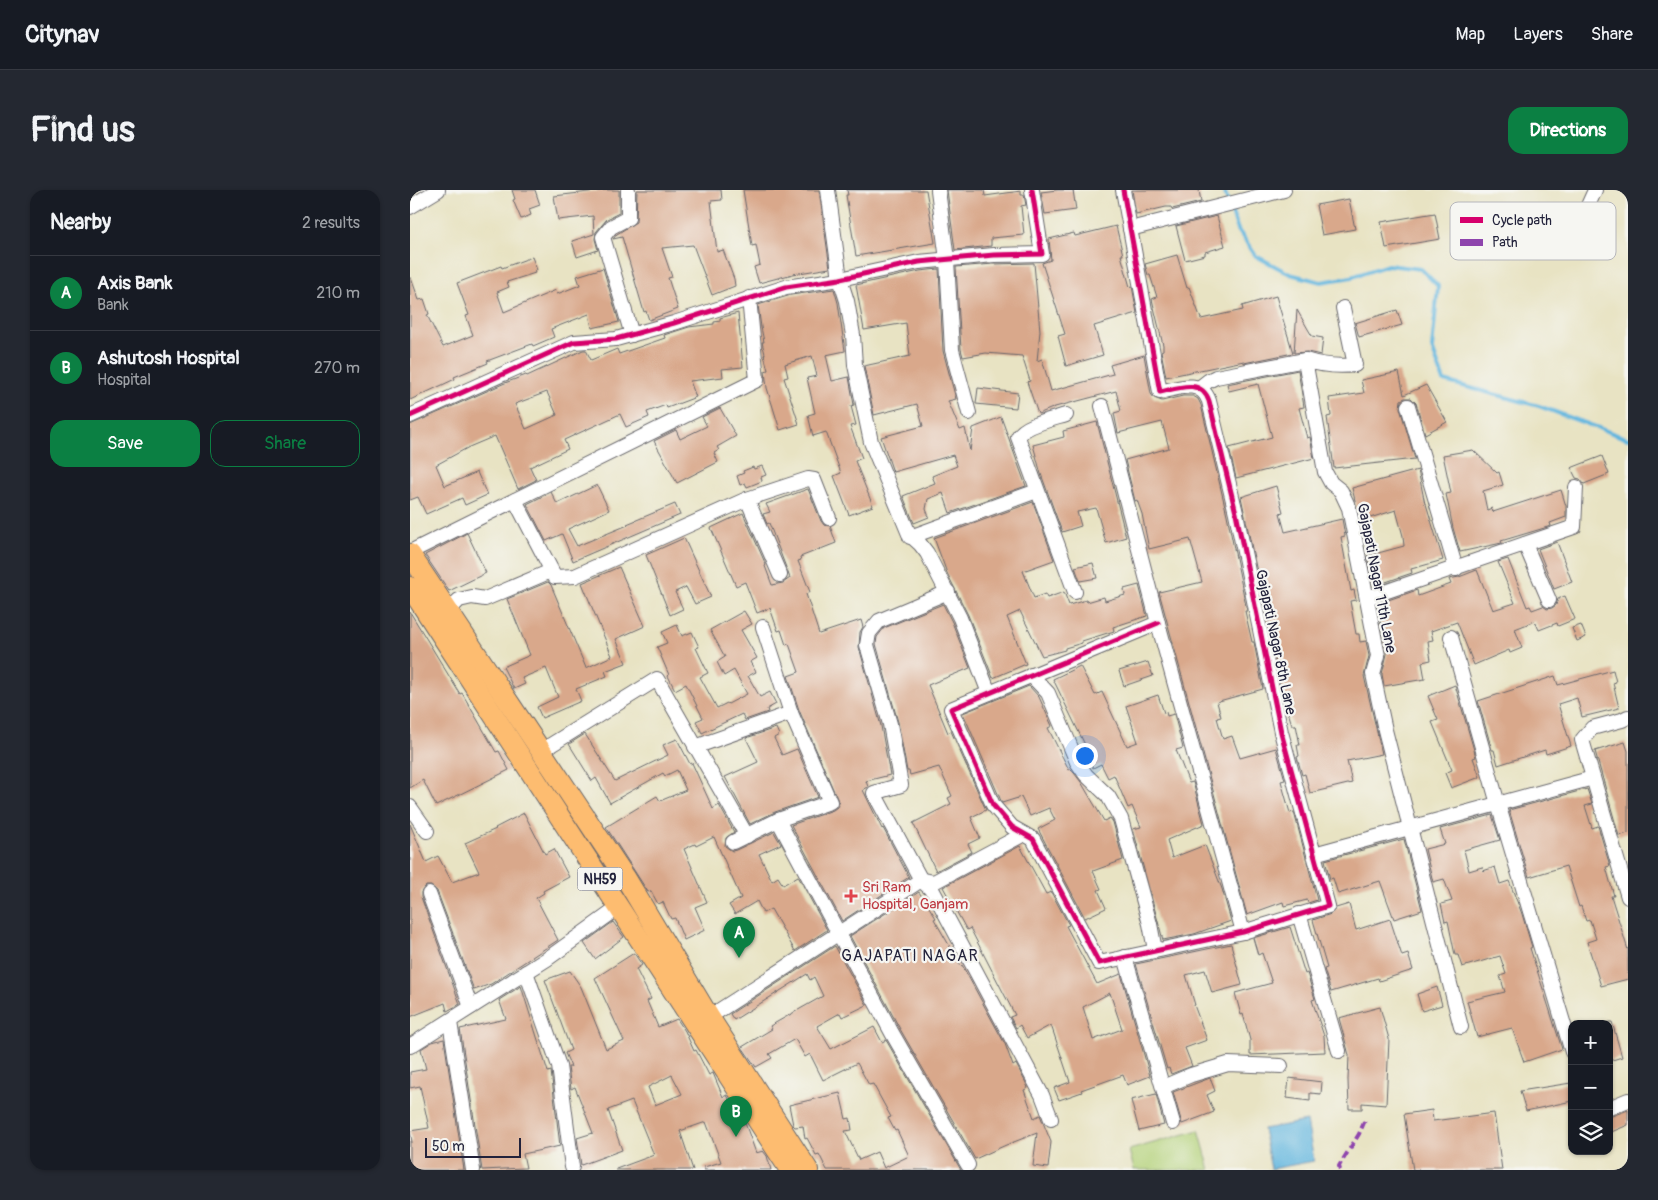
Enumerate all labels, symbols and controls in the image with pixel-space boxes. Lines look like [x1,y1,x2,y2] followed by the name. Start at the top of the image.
[25,20,100,49] text: Citynav
[1456,23,1485,46] text: Map
[1513,23,1563,46] text: Layers
[1591,23,1633,46] text: Share
[1508,107,1628,154] button: Directions
[30,108,135,152] text: Find us
[1450,202,1616,260] legend
[50,209,111,236] text: Nearby
[1492,212,1552,229] text: Cycle path
[302,213,360,233] text: 2 results
[1492,234,1517,251] text: Path
[97,271,173,295] text: Axis Bank
[61,283,71,303] text: A
[316,283,360,303] text: 210 m
[97,295,129,315] text: Bank
[97,346,240,370] text: Ashutosh Hospital
[61,358,71,378] text: B
[314,358,360,378] text: 270 m
[97,370,151,390] text: Hospital
[50,420,200,467] button: Save
[210,420,360,467] button: Share
[1353,502,1400,655] street label: Gajapati Nagar 11th Lane
[1251,568,1300,717] street label: Gajapati Nagar 8th Lane
[1072,743,1098,769] your location
[578,868,622,891] road number: NH59
[862,878,968,914] place label: Sri Ram Hospital, Ganjam
[844,889,858,903] marker: Sri Ram Hospital, Ganjam
[723,917,755,958] pin: A
[841,946,979,966] district label: GAJAPATI NAGAR
[1568,1020,1613,1155] map controls
[1568,1020,1613,1065] button: +
[1568,1065,1613,1110] button: −
[720,1096,752,1137] pin: B
[1568,1110,1613,1155] button: layers
[425,1135,521,1158] scale bar
[432,1138,465,1155] text: 50 m

